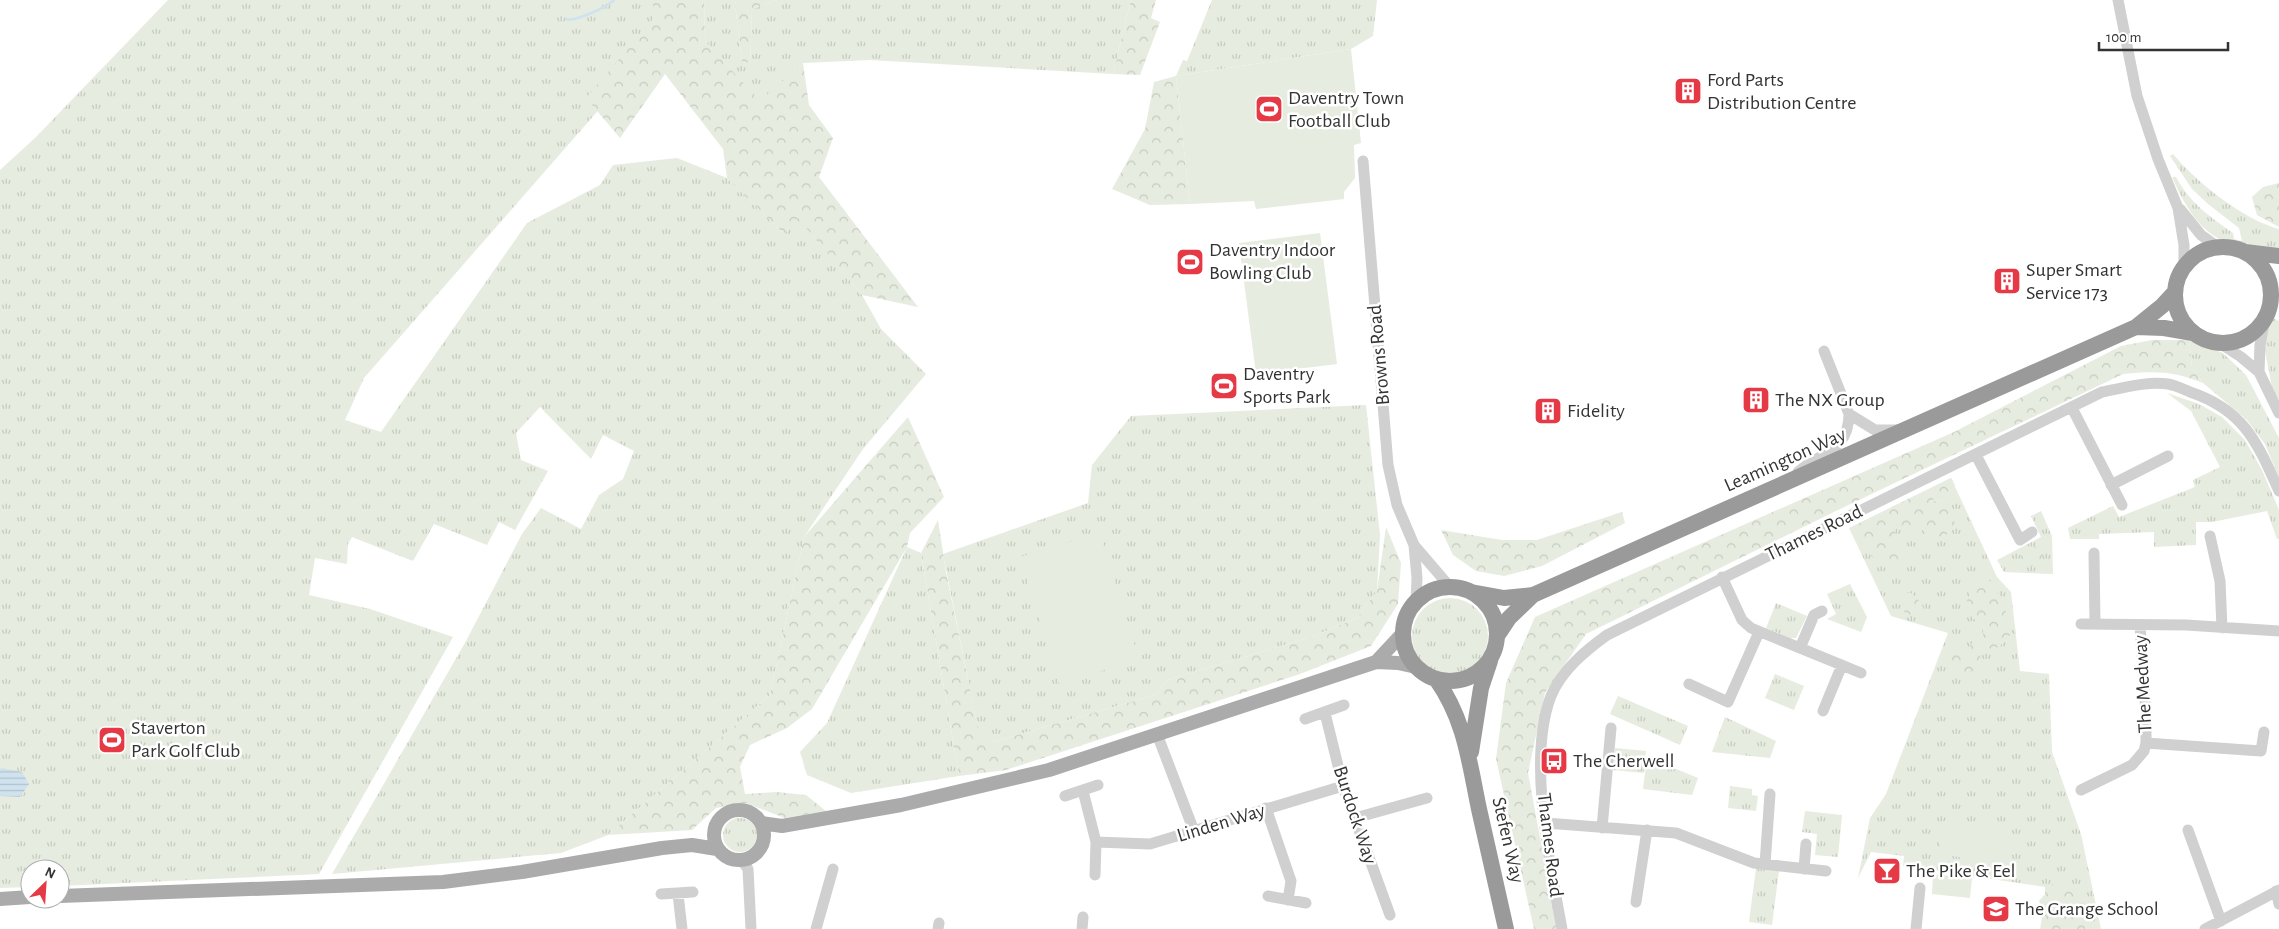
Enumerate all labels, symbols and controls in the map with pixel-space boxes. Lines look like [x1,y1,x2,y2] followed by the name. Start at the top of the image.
[2099,20,2228,52] scale bar
[2106,30,2141,45] text: 100 m
[1707,70,1856,113] place label: Ford Parts Distribution Centre
[1673,76,1703,106] building icon: Ford Parts Distribution Centre
[1288,88,1404,131] place label: Daventry Town Football Club
[1254,94,1284,124] sports icon: Daventry Town Football Club
[1209,240,1336,283] place label: Daventry Indoor Bowling Club
[1175,247,1205,277] sports icon: Daventry Indoor Bowling Club
[2026,260,2123,303] place label: Super Smart Service 173
[1992,266,2022,296] building icon: Super Smart Service 173
[1365,304,1393,406] street label: Browns Road
[1243,364,1330,407] place label: Daventry Sports Park
[1209,371,1239,401] sports icon: Daventry Sports Park
[1741,385,1771,415] building icon: The NX Group
[1775,390,1885,410] place label: The NX Group
[1533,396,1563,426] building icon: Fidelity
[1567,401,1625,421] place label: Fidelity
[1721,424,1849,496] street label: Leamington Way
[1763,501,1865,565] street label: Thames Road
[2130,634,2156,734] street label: The Medway
[131,718,240,761] place label: Staverton Park Golf Club
[97,725,127,755] sports icon: Staverton Park Golf Club
[1539,746,1569,776] bus stop icon: The Cherwell
[1573,751,1675,771] place label: The Cherwell
[1330,764,1380,867] street label: Burdock Way
[1534,792,1566,898] street label: Thames Road
[1488,795,1528,885] street label: Stefen Way
[1175,800,1268,846] street label: Linden Way
[1872,856,1902,886] bar icon: The Pike & Eel
[20,859,70,909] north arrow
[1906,861,2016,881] place label: The Pike & Eel
[43,865,57,882] text: N
[1981,894,2011,924] school or university icon: The Grange School
[2015,899,2159,919] place label: The Grange School

